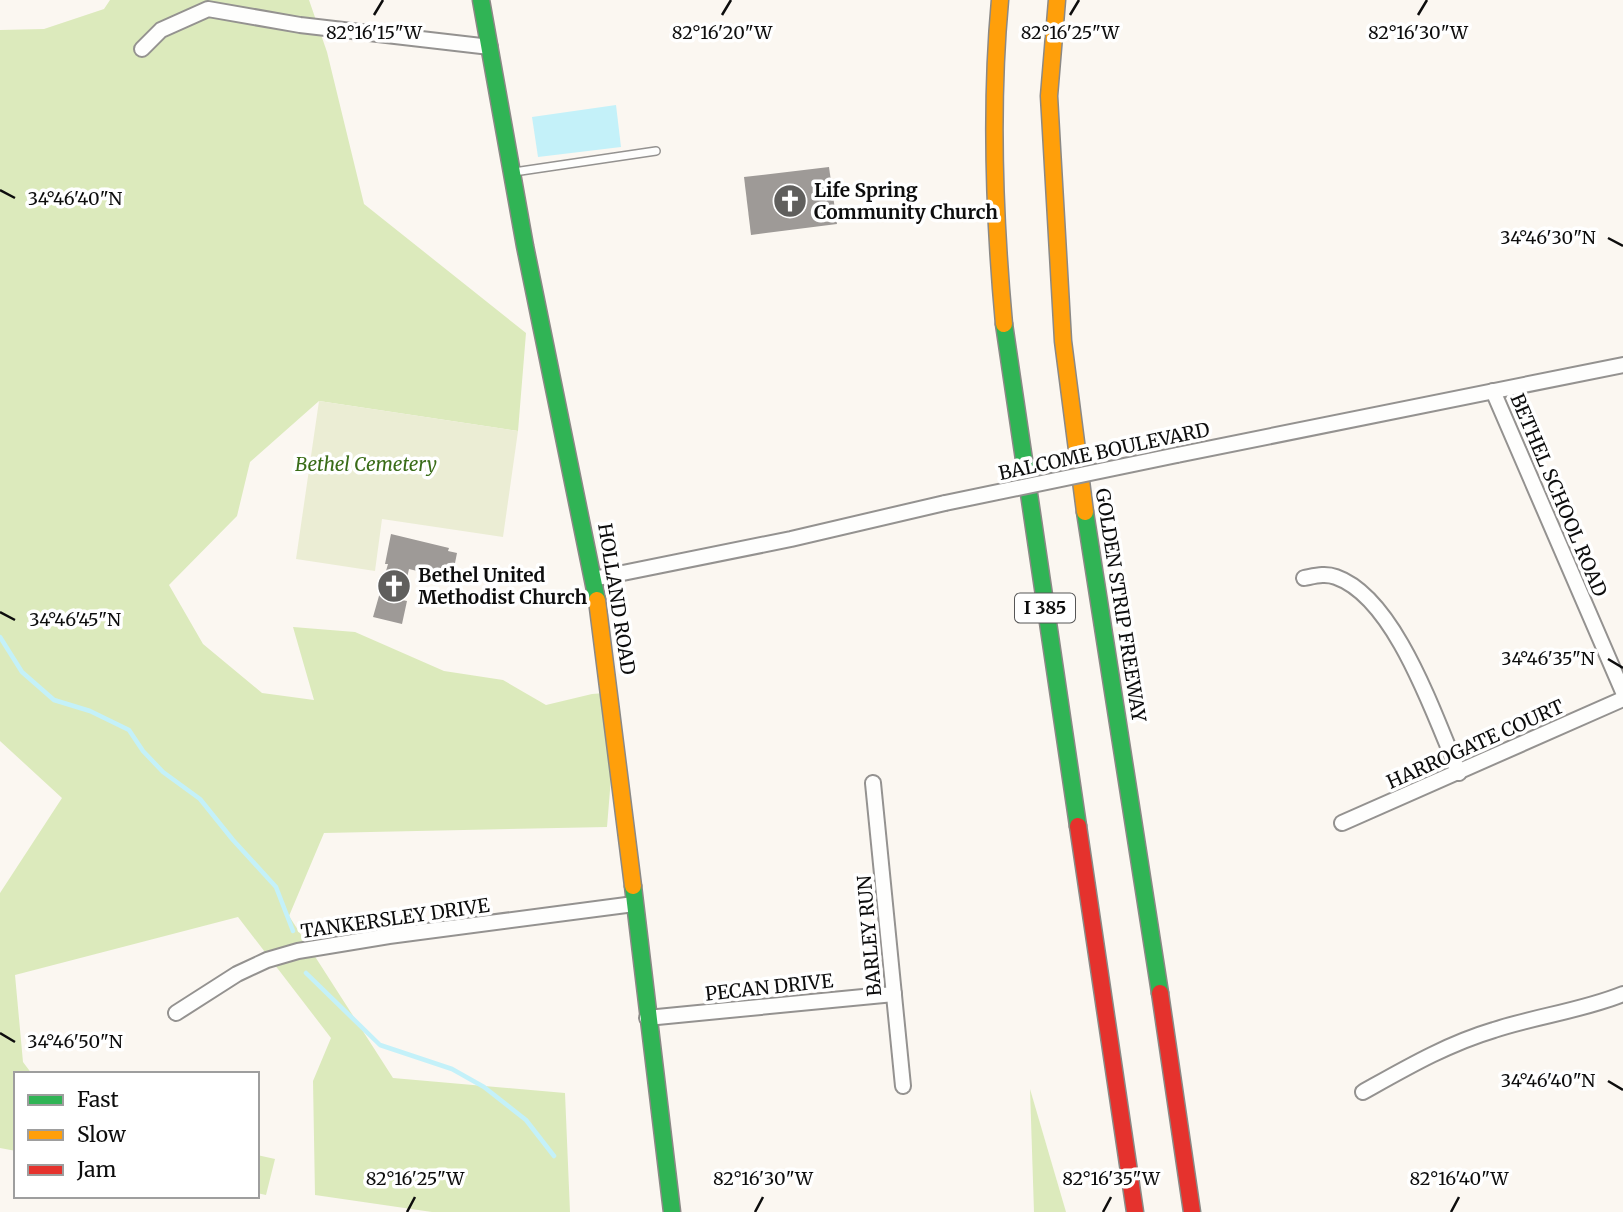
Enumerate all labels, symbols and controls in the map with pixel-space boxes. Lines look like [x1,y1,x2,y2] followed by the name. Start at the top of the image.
[326,21,423,44] text: 82°16'15"W
[672,21,773,44] text: 82°16'20"W
[1021,21,1120,44] text: 82°16'25"W
[1368,21,1469,44] text: 82°16'30"W
[814,178,998,224] place label: Life Spring Community Church
[771,182,809,220] church icon: Life Spring Community Church
[28,187,122,210] text: 34°46'40"N
[1500,226,1596,249] text: 34°46'30"N
[1505,390,1613,600] street label: BETHEL SCHOOL ROAD
[996,417,1212,485] street label: BALCOME BOULEVARD
[295,452,437,476] park label: Bethel Cemetery
[1091,486,1151,724] street label: GOLDEN STRIP FREEWAY
[593,522,641,676] street label: HOLLAND ROAD
[418,563,587,609] place label: Bethel United Methodist Church
[375,567,413,605] church icon: Bethel United Methodist Church
[1015,594,1075,622] road number: I 385
[29,608,121,631] text: 34°46'45"N
[1501,647,1595,670] text: 34°46'35"N
[1383,694,1567,794] street label: HARROGATE COURT
[852,874,886,997] street label: BARLEY RUN
[299,893,491,943] street label: TANKERSLEY DRIVE
[704,968,834,1006] street label: PECAN DRIVE
[27,1030,123,1053] text: 34°46'50"N
[1501,1069,1595,1092] text: 34°46'40"N
[14,1072,259,1198] legend
[77,1086,119,1113] text: Fast
[77,1121,126,1148] text: Slow
[76,1156,116,1183] text: Jam
[366,1167,465,1190] text: 82°16'25"W
[713,1167,814,1190] text: 82°16'30"W
[1062,1167,1161,1190] text: 82°16'35"W
[1410,1167,1510,1190] text: 82°16'40"W

